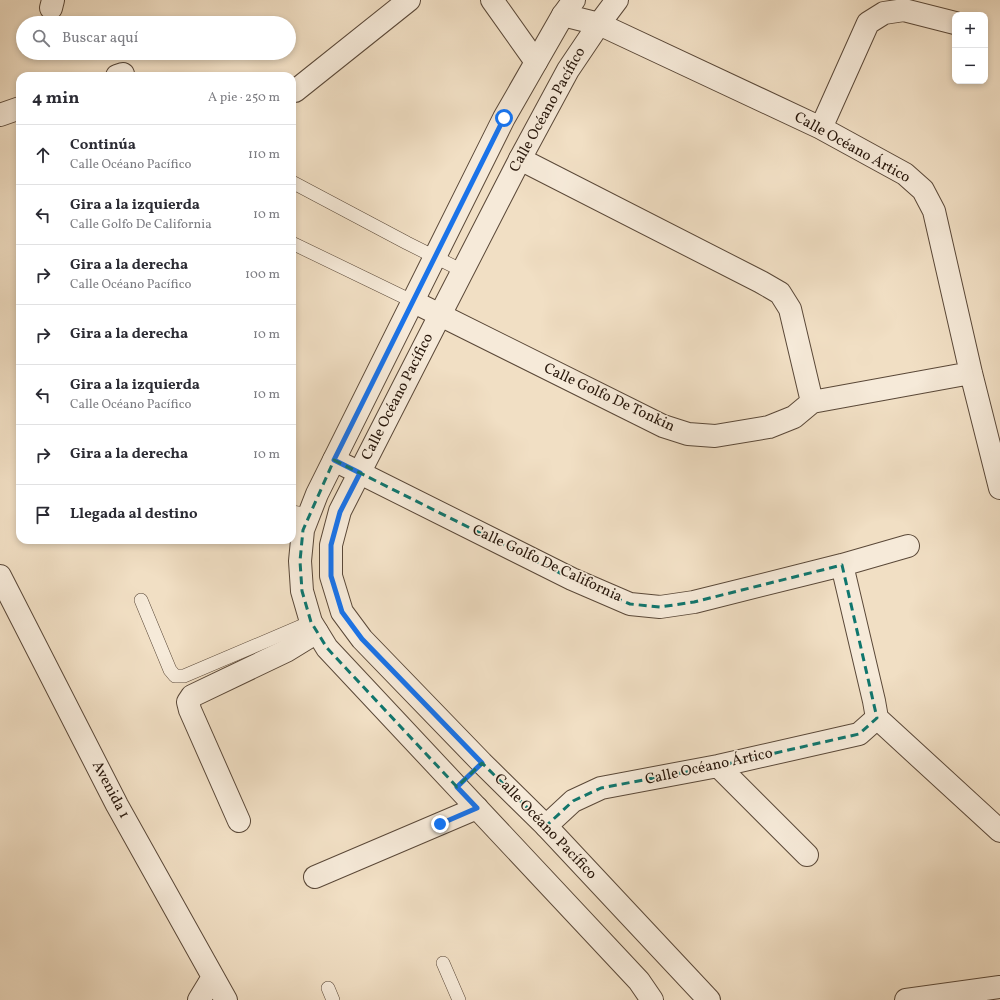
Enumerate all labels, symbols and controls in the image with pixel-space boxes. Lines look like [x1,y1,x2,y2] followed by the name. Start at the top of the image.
[952,12,988,84] map controls
[952,12,988,48] button: +
[16,16,296,60] search box
[30,27,52,49] icon: search
[62,28,138,49] text: Buscar aquí
[505,44,591,176] street label: Calle Océano Pacífico
[952,48,988,84] button: −
[32,87,79,110] text: 4 min
[208,89,280,107] text: A pie · 250 m
[790,107,914,189] street label: Calle Océano Ártico
[495,109,513,127] route start
[70,135,136,156] text: Continúa
[32,144,54,166] icon: ahead
[248,146,280,164] text: 110 m
[70,156,191,174] text: Calle Océano Pacífico
[70,195,200,216] text: Gira a la izquierda
[32,204,54,226] icon: left
[253,206,280,224] text: 10 m
[70,216,212,234] text: Calle Golfo De California
[70,255,188,276] text: Gira a la derecha
[32,264,54,286] icon: right
[245,266,280,284] text: 100 m
[70,276,191,294] text: Calle Océano Pacífico
[32,324,54,346] icon: right
[70,324,188,345] text: Gira a la derecha
[253,326,280,344] text: 10 m
[357,330,439,464] street label: Calle Océano Pacífico
[540,358,678,438] street label: Calle Golfo De Tonkin
[70,375,200,396] text: Gira a la izquierda
[32,384,54,406] icon: left
[253,386,280,404] text: 10 m
[70,396,191,414] text: Calle Océano Pacífico
[32,444,54,466] icon: right
[70,444,188,465] text: Gira a la derecha
[253,446,280,464] text: 10 m
[32,504,54,526] icon: arrive
[70,504,198,525] text: Llegada al destino
[469,520,625,608] street label: Calle Golfo De California
[643,743,775,791] street label: Calle Océano Ártico
[86,757,134,823] street label: Avenida 1
[489,769,601,885] street label: Calle Océano Pacífico
[431,815,449,833] route end

